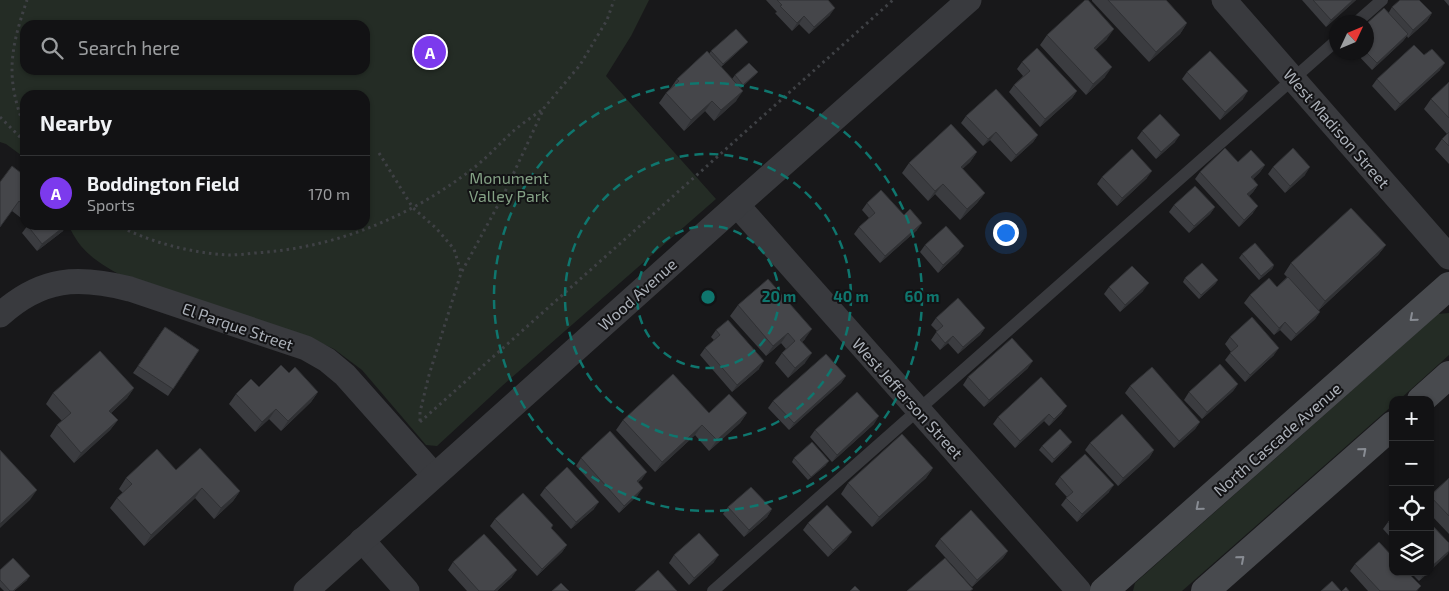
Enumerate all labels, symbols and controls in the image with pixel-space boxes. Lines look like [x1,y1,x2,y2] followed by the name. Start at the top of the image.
[1329,15,1374,60] north arrow
[20,20,370,75] search box
[414,33,446,71] pin: A
[38,34,66,62] icon: search
[78,36,180,59] text: Search here
[1280,64,1394,192] street label: West Madison Street
[40,110,112,135] text: Nearby
[469,168,549,205] park label: Monument Valley Park
[87,172,239,195] text: Boddington Field
[51,184,61,203] text: A
[308,184,350,203] text: 170 m
[87,195,135,214] text: Sports
[993,220,1019,246] your location
[594,254,680,334] street label: Wood Avenue
[762,287,796,305] text: 20 m
[833,287,869,305] text: 40 m
[905,287,939,305] text: 60 m
[699,288,717,306] centre of rings
[180,298,296,354] street label: El Parque Street
[1409,313,1418,322] one-way arrow
[849,334,967,462] street label: West Jefferson Street
[1209,378,1345,500] street label: North Cascade Avenue
[1389,396,1434,576] map controls
[1389,396,1434,441] button: +
[1389,441,1434,486] button: −
[1357,448,1366,457] one-way arrow
[1389,486,1434,531] button: locate
[1196,501,1205,510] one-way arrow
[1389,531,1434,576] button: layers
[1236,556,1245,565] one-way arrow

